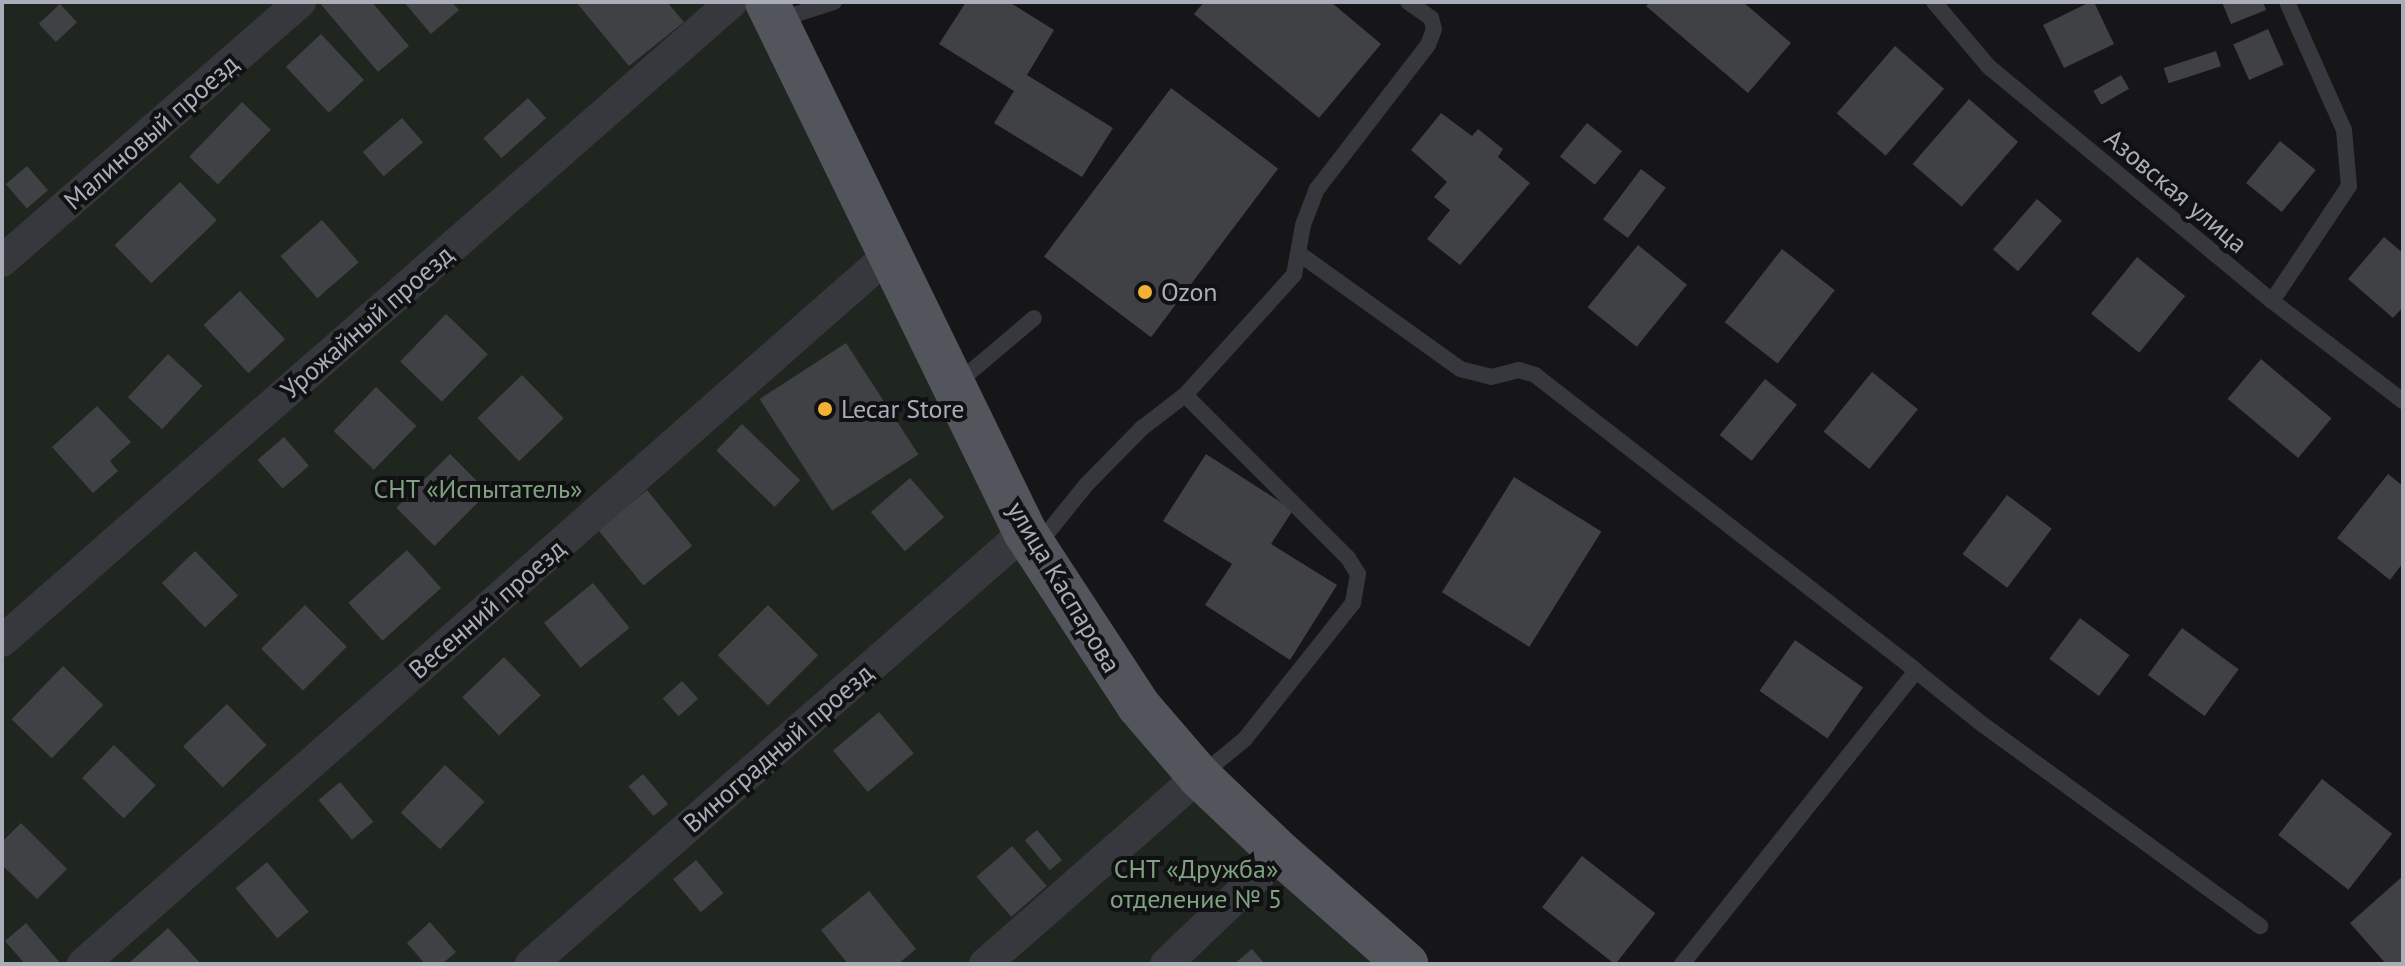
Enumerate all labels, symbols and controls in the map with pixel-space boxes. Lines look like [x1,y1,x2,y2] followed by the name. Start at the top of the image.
[58,48,244,216] street label: Малиновый проезд
[2099,122,2253,260] street label: Азовская улица
[274,239,460,405] street label: Урожайный проезд
[1161,276,1218,308] place label: Ozon
[1136,283,1154,301] marker: Ozon
[841,393,965,425] place label: Lecar Store
[816,400,834,418] marker: Lecar Store
[373,473,583,505] park label: СНТ «Испытатель»
[1001,496,1127,678] street label: улица Каспарова
[403,533,571,685] street label: Весенний проезд
[677,657,879,839] street label: Виноградный проезд
[1110,853,1282,914] park label: СНТ «Дружба» отделение № 5

